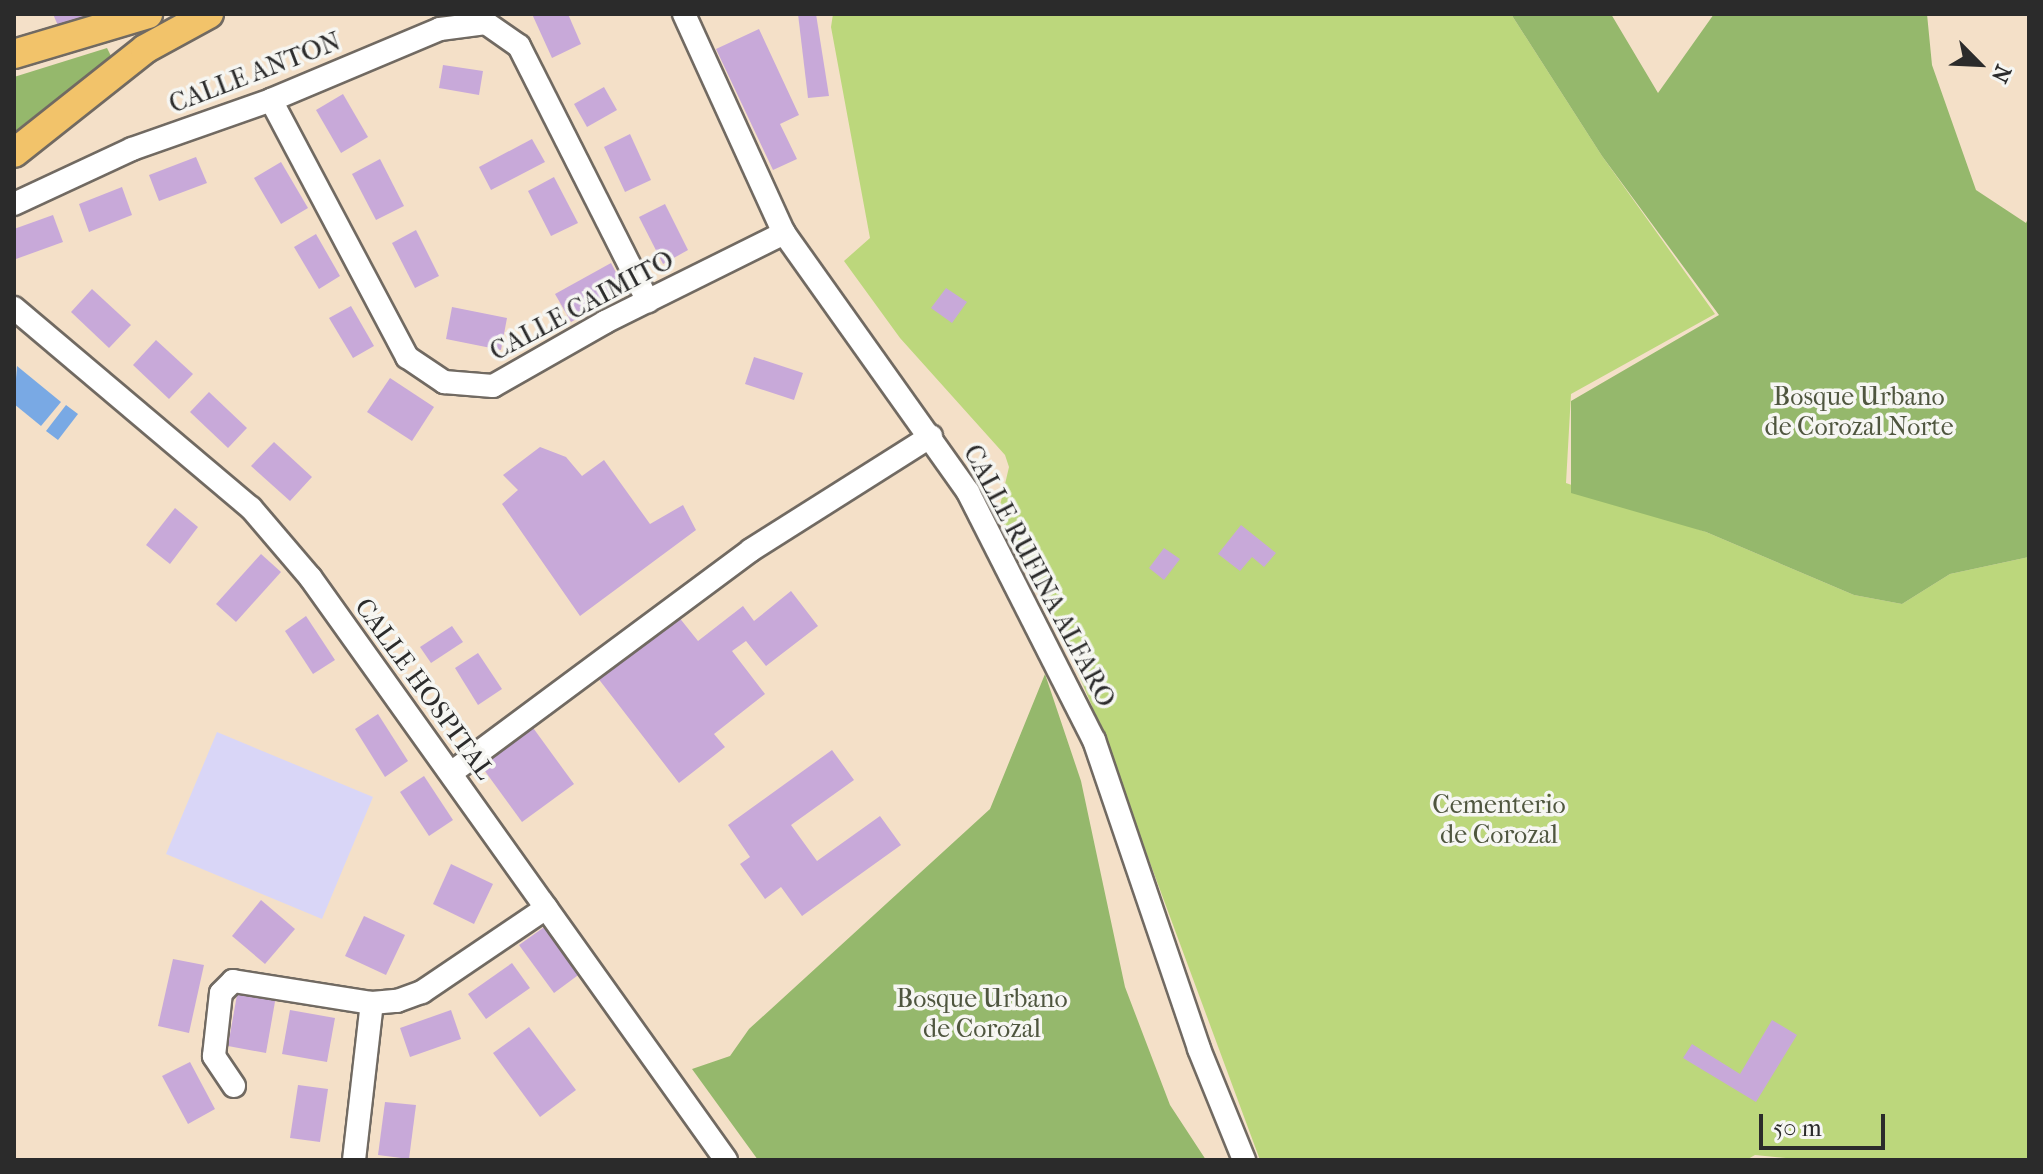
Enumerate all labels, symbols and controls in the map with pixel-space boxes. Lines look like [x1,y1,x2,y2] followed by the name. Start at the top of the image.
[1939,24,2019,104] north arrow
[165,26,345,120] street label: CALLE ANTON
[1986,61,2016,87] text: N
[485,244,679,368] street label: CALLE CAIMITO
[1765,381,1953,442] park label: Bosque Urbano de Corozal Norte
[957,440,1121,712] street label: CALLE RUFINA ALFARO
[348,592,500,786] street label: CALLE HOSPITAL
[1432,789,1566,850] park label: Cementerio de Corozal
[896,983,1068,1044] park label: Bosque Urbano de Corozal
[1763,1098,1889,1148] scale bar
[1773,1114,1822,1142] text: 50 m

